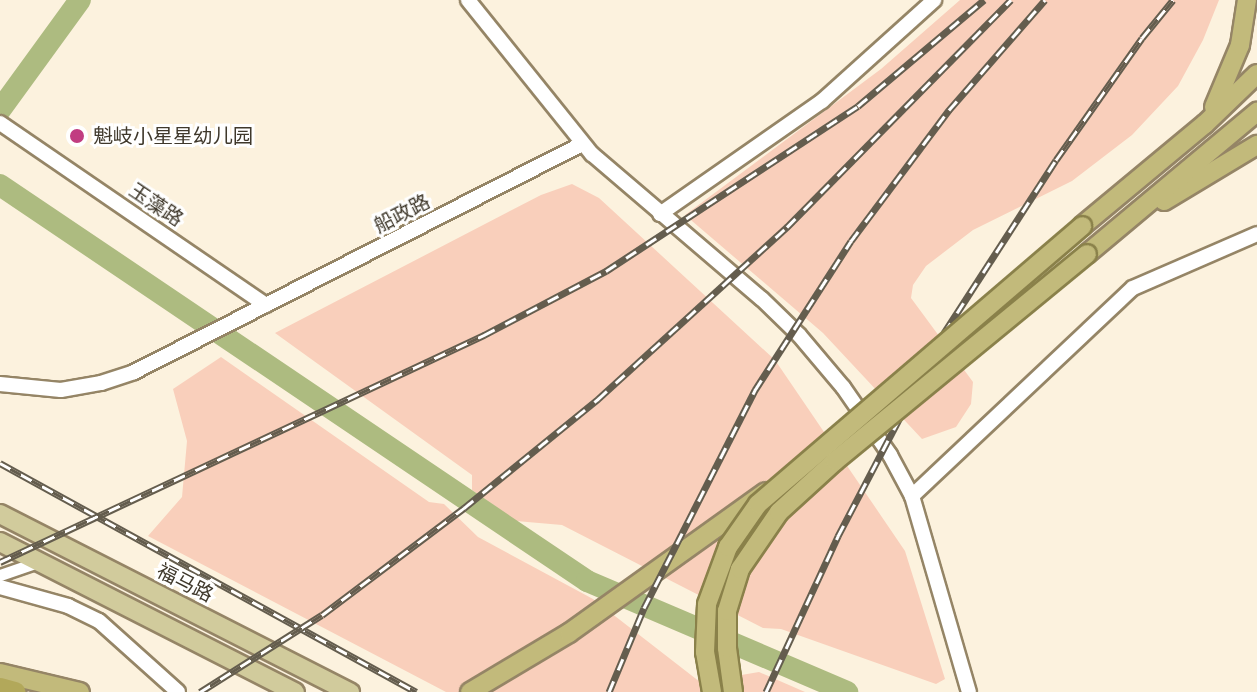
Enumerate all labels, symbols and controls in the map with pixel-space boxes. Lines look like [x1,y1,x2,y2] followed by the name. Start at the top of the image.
[93,124,253,148] place label: 魁岐小星星幼儿园
[68,127,86,145] marker: 魁岐小星星幼儿园
[124,178,188,232] street label: 玉藻路
[370,190,434,238] street label: 船政路
[153,559,217,607] street label: 福马路

